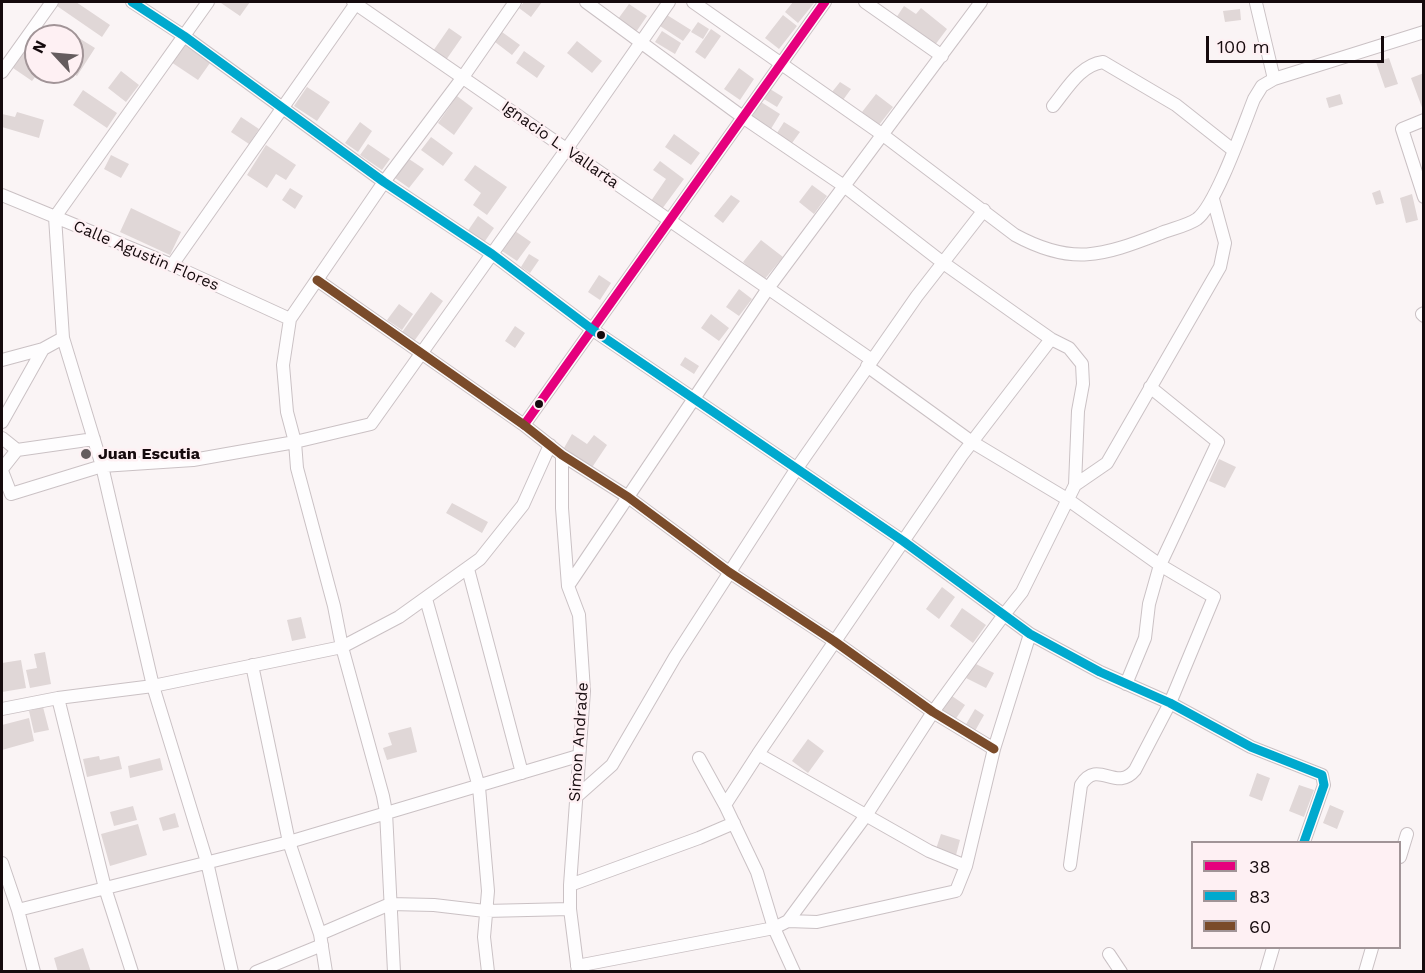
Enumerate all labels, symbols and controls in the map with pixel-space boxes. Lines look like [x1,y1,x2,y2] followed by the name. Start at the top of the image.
[24,24,84,84] north arrow
[1209,24,1388,62] scale bar
[1217,36,1270,57] text: 100 m
[28,37,50,56] text: N
[498,97,622,193] street label: Ignacio L. Vallarta
[70,217,222,295] street label: Calle Agustin Flores
[595,329,607,341] unlabelled marker
[533,398,545,410] unlabelled marker
[98,444,200,464] place label: Juan Escutia
[79,447,93,461] marker: Juan Escutia
[565,682,593,802] street label: Simon Andrade
[1191,841,1401,949] legend
[1249,856,1271,877] text: 38
[1249,886,1270,907] text: 83
[1249,916,1271,937] text: 60

